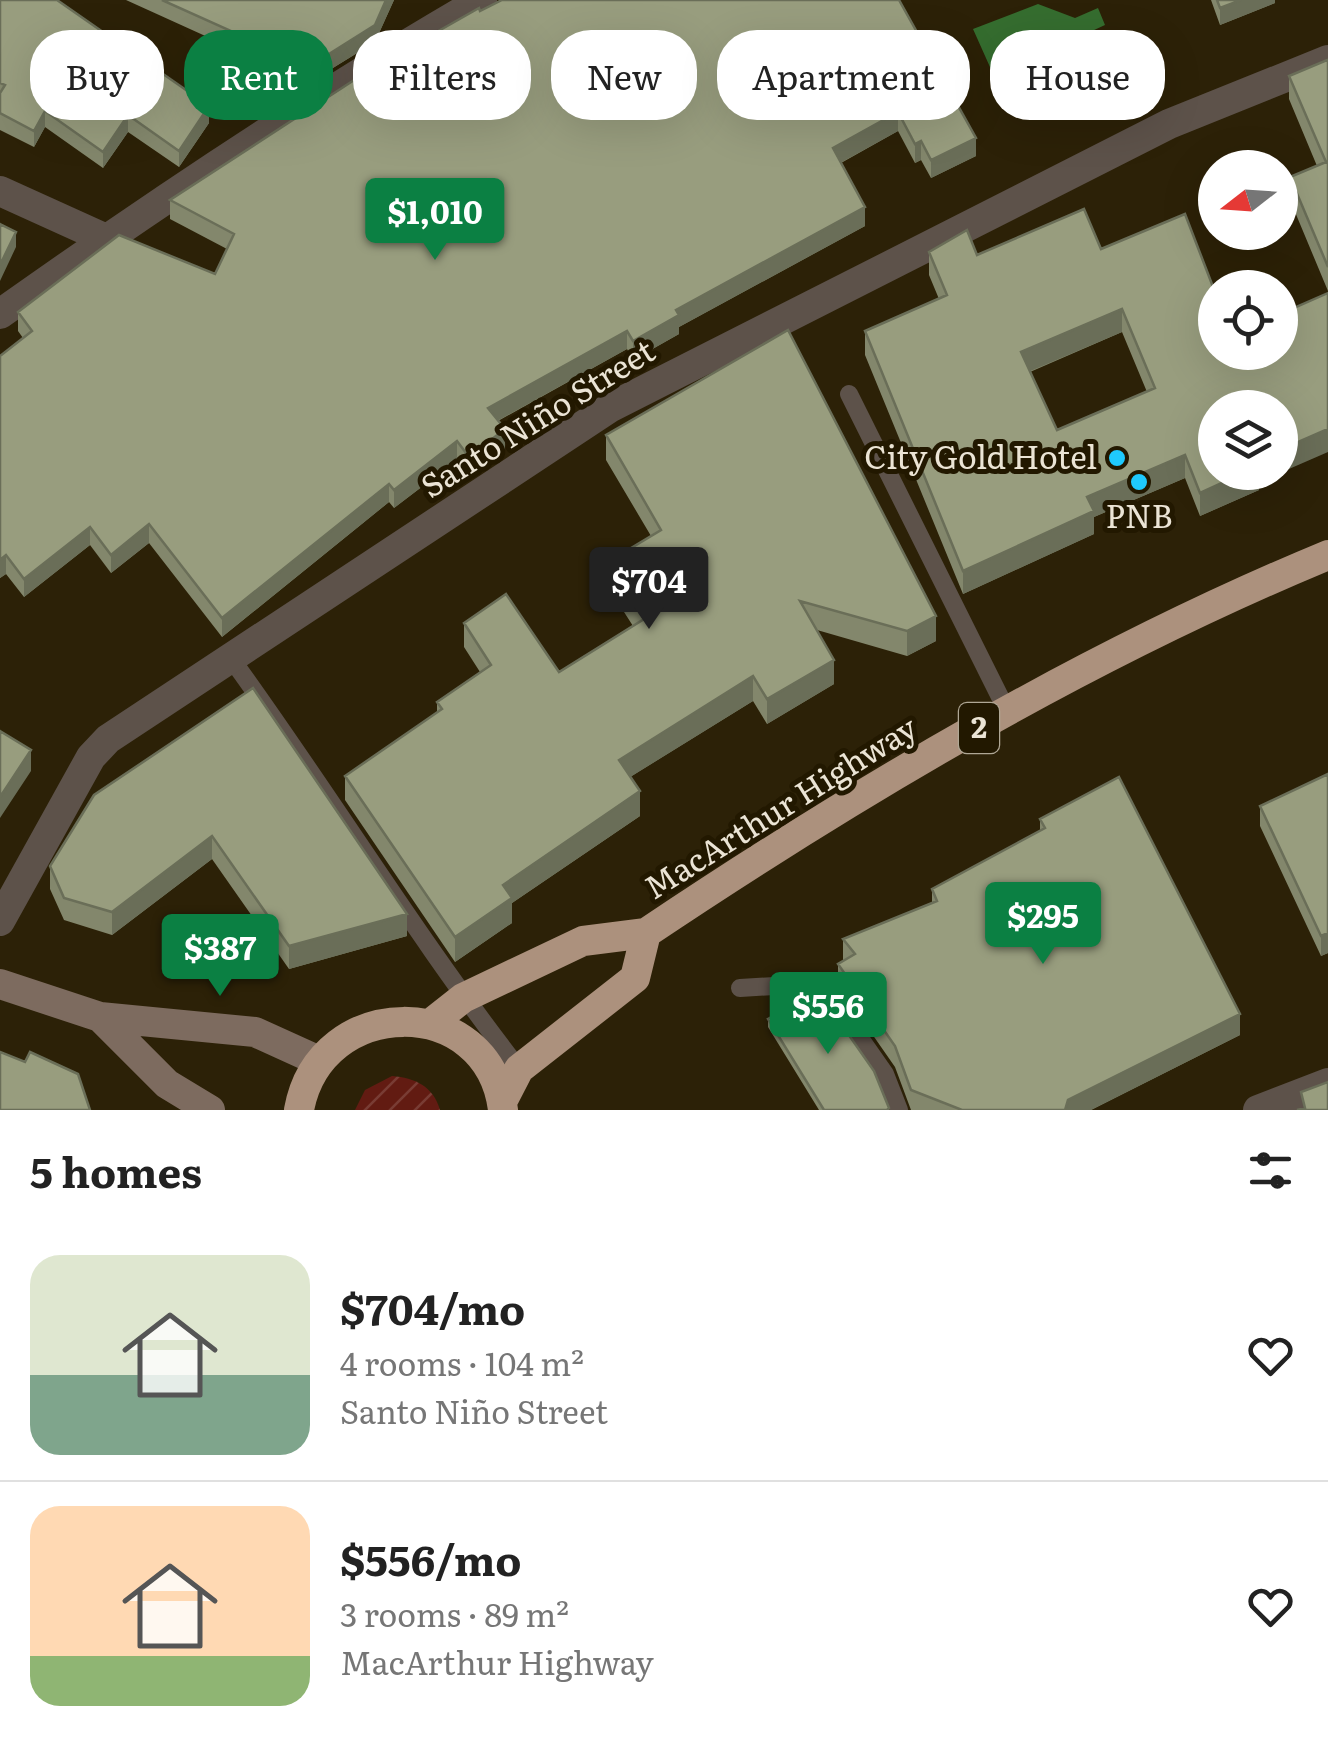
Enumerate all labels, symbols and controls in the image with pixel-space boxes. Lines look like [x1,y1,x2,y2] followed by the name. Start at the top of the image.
[30,30,164,120] chip: Buy
[184,30,333,120] chip: Rent
[353,30,531,120] chip: Filters
[551,30,697,120] chip: New
[717,30,970,120] chip: Apartment
[990,30,1165,120] chip: House
[1198,150,1298,250] north arrow
[1198,150,1298,490] map controls
[354,178,516,263] pin: $1,010
[387,186,483,234] text: $1,010
[1198,270,1298,370] button: locate
[410,325,663,508] street label: Santo Niño Street
[1198,390,1298,490] button: layers
[864,431,1097,479] place label: City Gold Hotel
[1106,447,1128,469] marker: City Gold Hotel
[1128,471,1150,493] marker: PNB
[1105,490,1173,538] place label: PNB
[590,547,708,632] pin: $704
[611,555,687,603] text: $704
[634,702,926,909] street label: MacArthur Highway
[959,703,999,753] road number: 2
[984,882,1102,967] pin: $295
[1007,890,1079,938] text: $295
[161,914,279,999] pin: $387
[184,922,256,970] text: $387
[769,972,887,1057] pin: $556
[792,980,864,1028] text: $556
[30,1139,202,1201] text: 5 homes
[1243,1143,1298,1198] icon: filters
[340,1276,525,1338] text: $704/mo
[110,1295,230,1415] icon: home
[1243,1328,1298,1383] icon: heart
[340,1338,584,1386] text: 4 rooms · 104 m²
[340,1386,608,1434] text: Santo Niño Street
[340,1527,522,1589] text: $556/mo
[110,1546,230,1666] icon: home
[1243,1579,1298,1634] icon: heart
[340,1589,569,1637] text: 3 rooms · 89 m²
[340,1637,654,1685] text: MacArthur Highway

